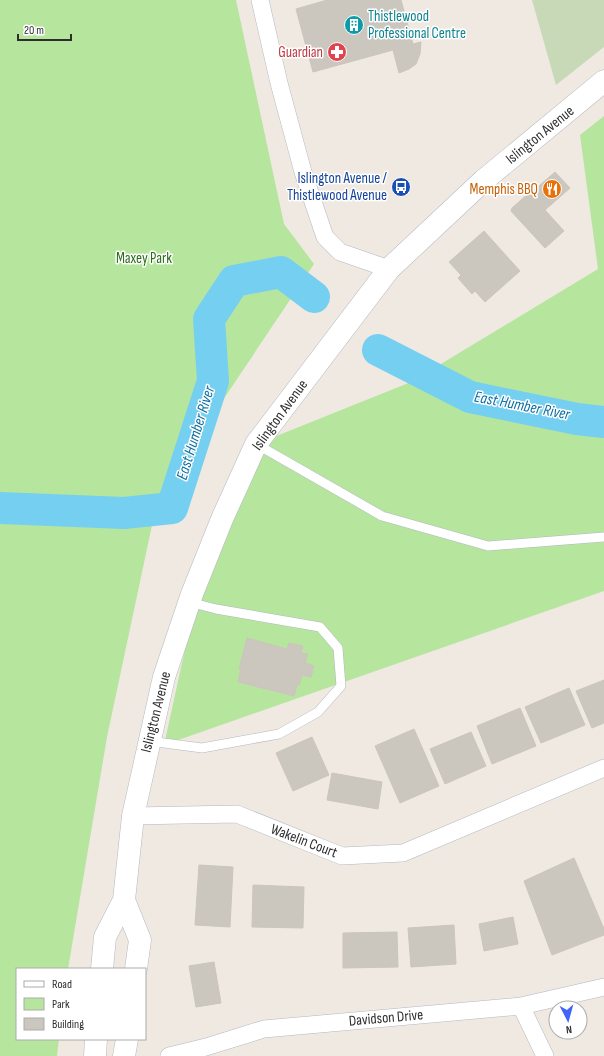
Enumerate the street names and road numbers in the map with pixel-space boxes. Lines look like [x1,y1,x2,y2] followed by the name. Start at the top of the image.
[502,102,578,168] street label: Islington Avenue
[248,376,312,454] street label: Islington Avenue
[137,670,175,754] street label: Islington Avenue
[268,820,340,863] street label: Wakelin Court
[348,1005,424,1031] street label: Davidson Drive

